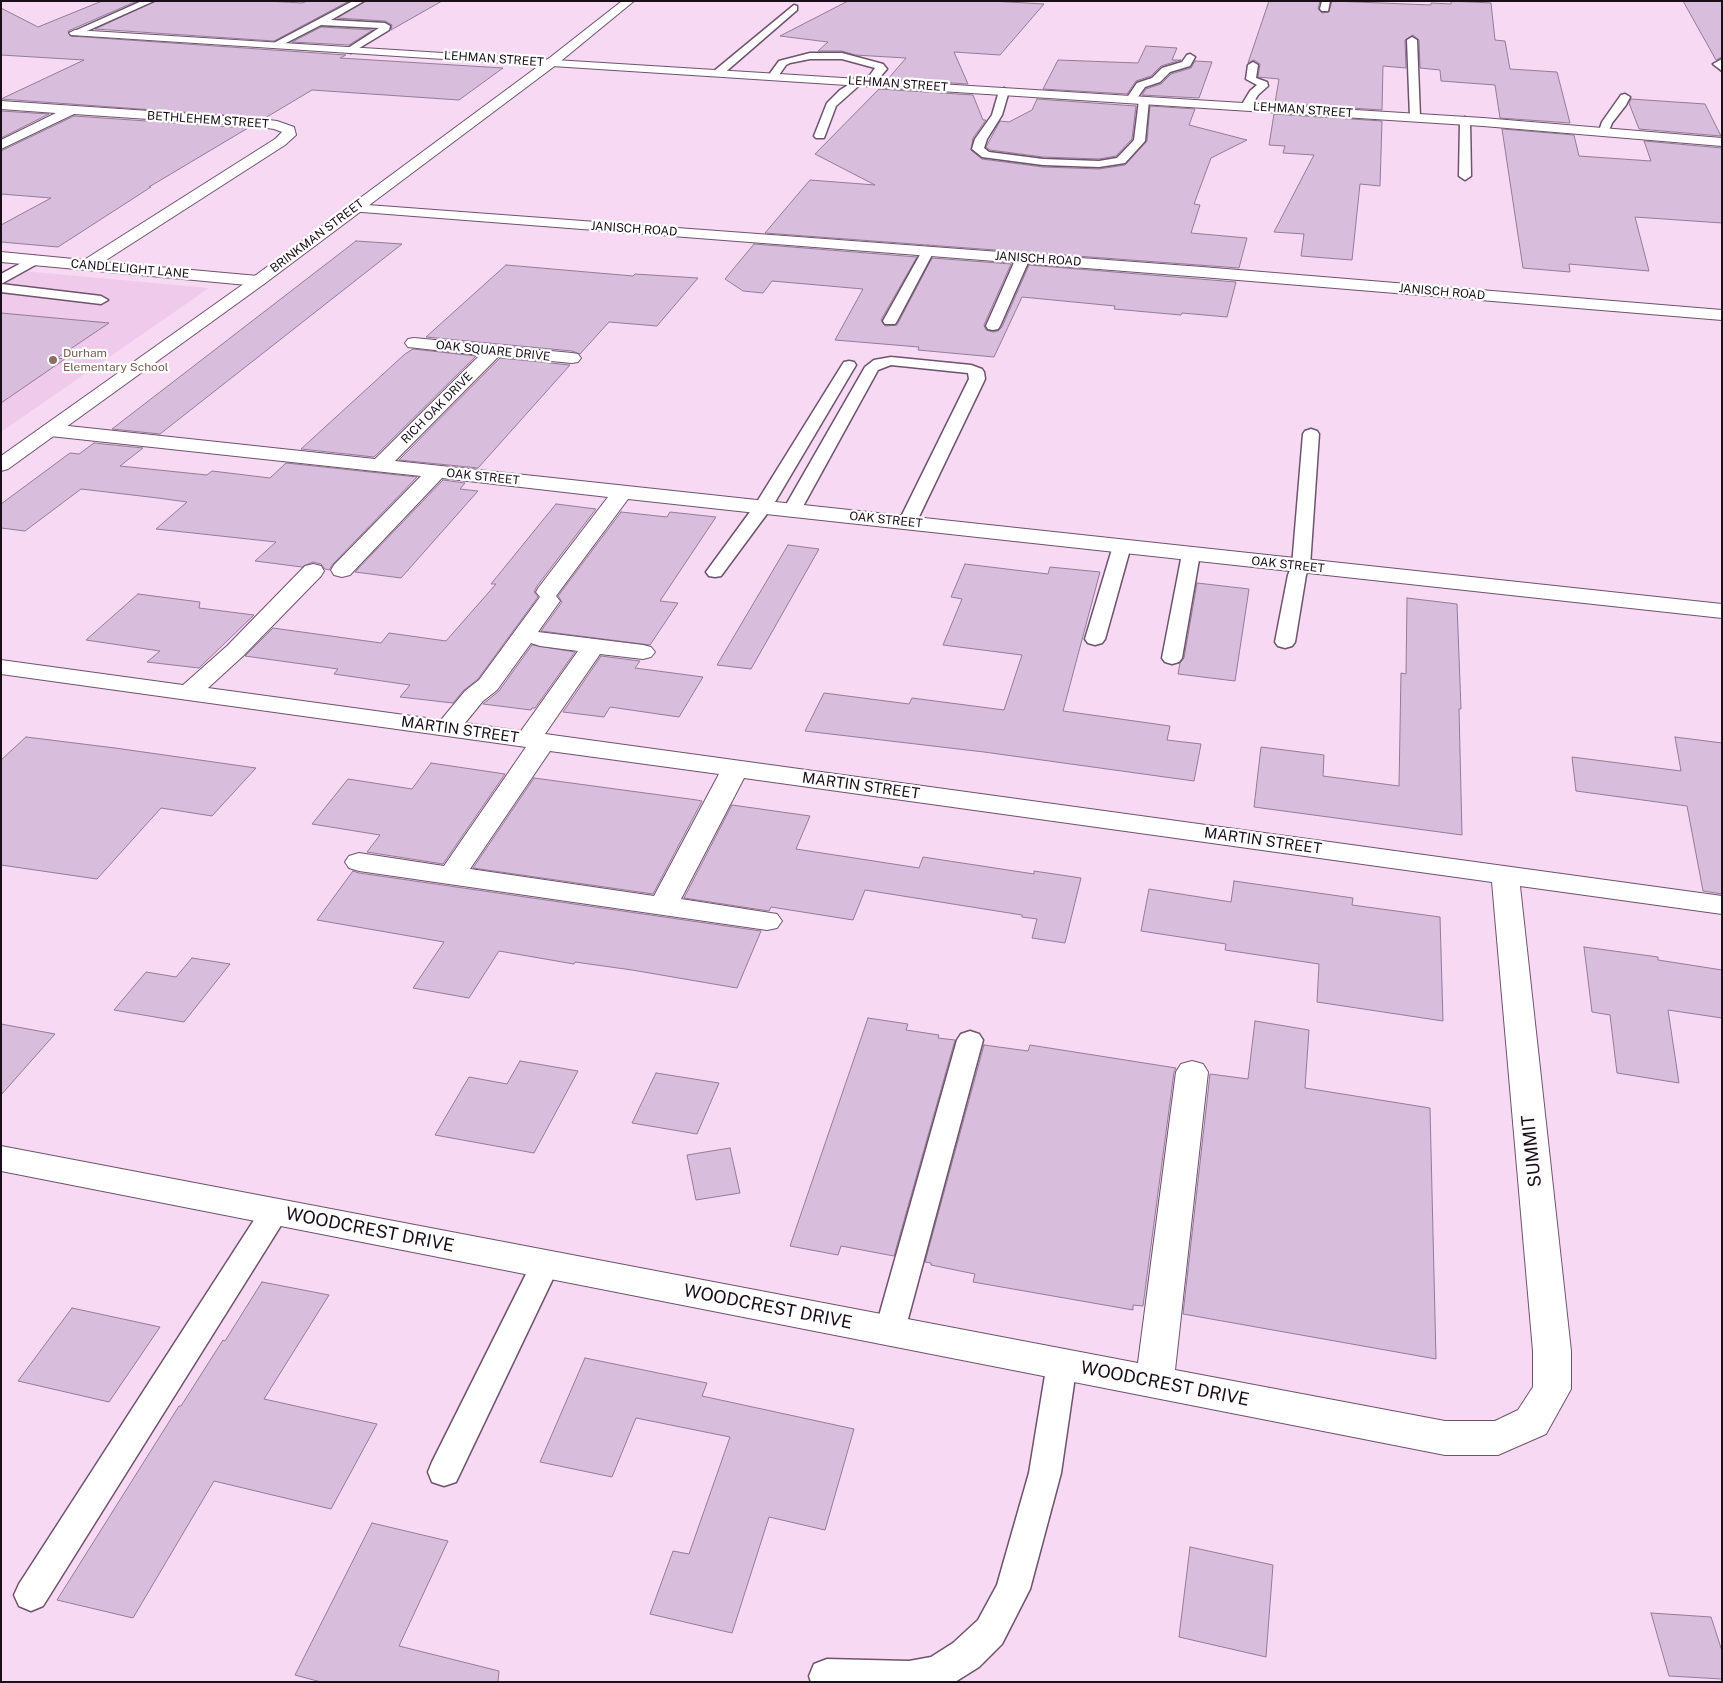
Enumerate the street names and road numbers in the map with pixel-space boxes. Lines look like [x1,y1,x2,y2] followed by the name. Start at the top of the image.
[444,48,544,70] street label: LEHMAN STREET
[848,73,948,95] street label: LEHMAN STREET
[1253,99,1353,121] street label: LEHMAN STREET
[147,109,269,131] street label: BETHLEHEM STREET
[267,196,367,276] street label: BRINKMAN STREET
[590,219,678,239] street label: JANISCH ROAD
[994,249,1082,269] street label: JANISCH ROAD
[70,257,190,281] street label: CANDLELIGHT LANE
[1398,281,1486,303] street label: JANISCH ROAD
[435,338,551,364] street label: OAK SQUARE DRIVE
[398,369,476,447] street label: RICH OAK DRIVE
[446,466,520,488] street label: OAK STREET
[849,509,923,531] street label: OAK STREET
[1251,554,1325,576] street label: OAK STREET
[400,713,520,747] street label: MARTIN STREET
[801,769,921,803] street label: MARTIN STREET
[1203,824,1323,858] street label: MARTIN STREET
[1517,1114,1547,1188] street label: SUMMIT
[284,1203,456,1257] street label: WOODCREST DRIVE
[682,1280,854,1334] street label: WOODCREST DRIVE
[1079,1357,1251,1411] street label: WOODCREST DRIVE

